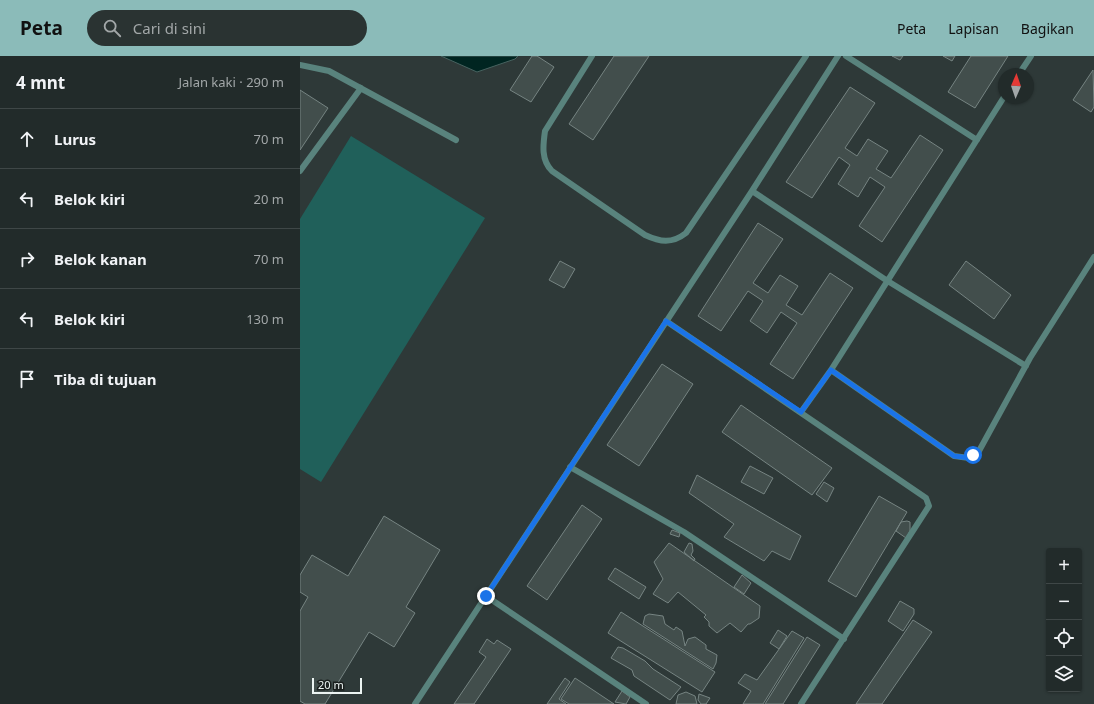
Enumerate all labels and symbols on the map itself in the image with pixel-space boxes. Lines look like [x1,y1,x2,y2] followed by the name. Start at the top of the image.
[998,68,1034,104] north arrow
[964,446,982,464] route start
[477,587,495,605] route end
[312,676,362,695] scale bar

